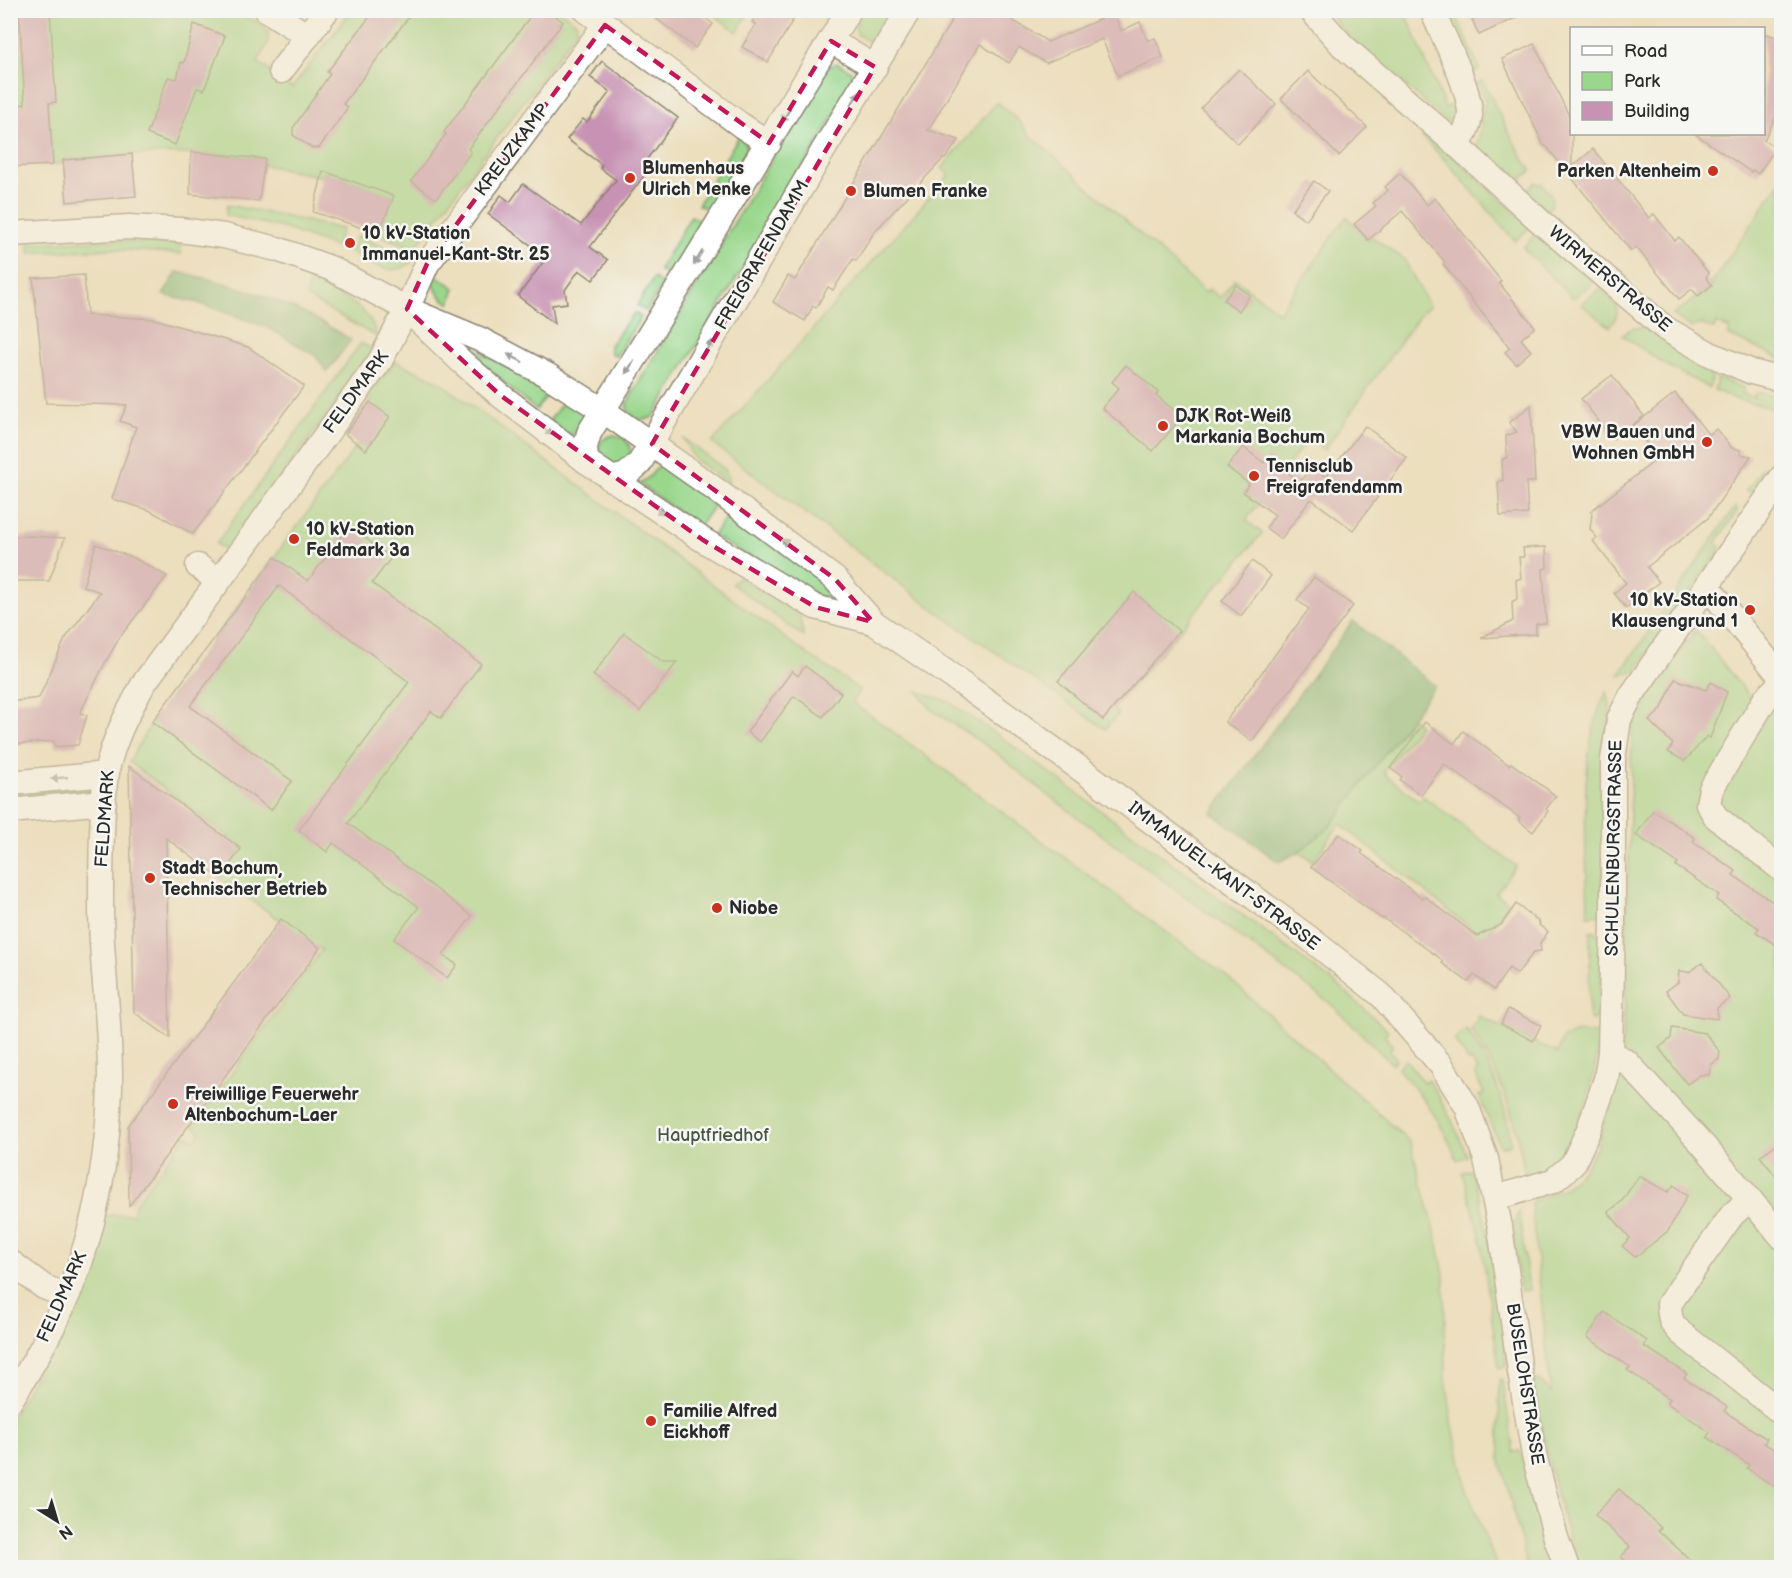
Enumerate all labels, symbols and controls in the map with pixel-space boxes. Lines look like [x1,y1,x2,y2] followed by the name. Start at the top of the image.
[1570,27,1765,135] legend
[1624,41,1668,62] text: Road
[1624,71,1660,92] text: Park
[850,91,861,107] one-way arrow
[471,99,554,200] street label: KREUZKAMP
[1624,101,1690,122] text: Building
[781,107,792,123] one-way arrow
[642,158,751,200] place label: Blumenhaus Ulrich Menke
[1557,161,1701,182] place label: Parken Altenheim
[1706,164,1720,178] marker: Parken Altenheim
[623,171,637,185] marker: Blumenhaus Ulrich Menke
[711,177,813,333] street label: FREIGRAFENDAMM
[863,181,987,202] place label: Blumen Franke
[844,184,858,198] marker: Blumen Franke
[1544,222,1676,337] street label: WIRMERSTRASSE
[362,223,550,265] place label: 10 kV-Station Immanuel-Kant-Str. 25
[343,236,357,250] marker: 10 kV-Station Immanuel-Kant-Str. 25
[692,250,703,266] one-way arrow
[703,339,713,356] one-way arrow
[319,346,393,437] street label: FELDMARK
[506,353,523,363] one-way arrow
[625,359,636,375] one-way arrow
[1175,406,1325,448] place label: DJK Rot-Weiß Markania Bochum
[1156,419,1170,433] marker: DJK Rot-Weiß Markania Bochum
[1561,422,1695,464] place label: VBW Bauen und Wohnen GmbH
[539,424,554,436] one-way arrow
[1700,435,1714,449] marker: VBW Bauen und Wohnen GmbH
[1266,456,1403,498] place label: Tennisclub Freigrafendamm
[1247,469,1261,483] marker: Tennisclub Freigrafendamm
[649,504,665,515] one-way arrow
[306,519,414,561] place label: 10 kV-Station Feldmark 3a
[287,532,301,546] marker: 10 kV-Station Feldmark 3a
[781,539,796,551] one-way arrow
[1611,590,1738,632] place label: 10 kV-Station Klausengrund 1
[1743,603,1757,617] marker: 10 kV-Station Klausengrund 1
[1602,740,1626,956] street label: SCHULENBURGSTRASSE
[91,770,119,868] street label: FELDMARK
[49,773,68,783] one-way arrow
[1124,797,1324,955] street label: IMMANUEL-KANT-STRASSE
[162,858,328,900] place label: Stadt Bochum, Technischer Betrieb
[143,871,157,885] marker: Stadt Bochum, Technischer Betrieb
[729,898,778,919] place label: Niobe
[710,901,724,915] marker: Niobe
[184,1084,359,1126] place label: Freiwillige Feuerwehr Altenbochum-Laer
[166,1097,180,1111] marker: Freiwillige Feuerwehr Altenbochum-Laer
[657,1125,769,1146] park label: Hauptfriedhof
[33,1248,91,1346] street label: FELDMARK
[1502,1301,1548,1467] street label: BUSELOHSTRASSE
[663,1401,777,1443] place label: Familie Alfred Eickhoff
[644,1414,658,1428] marker: Familie Alfred Eickhoff
[27,1491,87,1551] north arrow
[55,1521,76,1543] text: N

